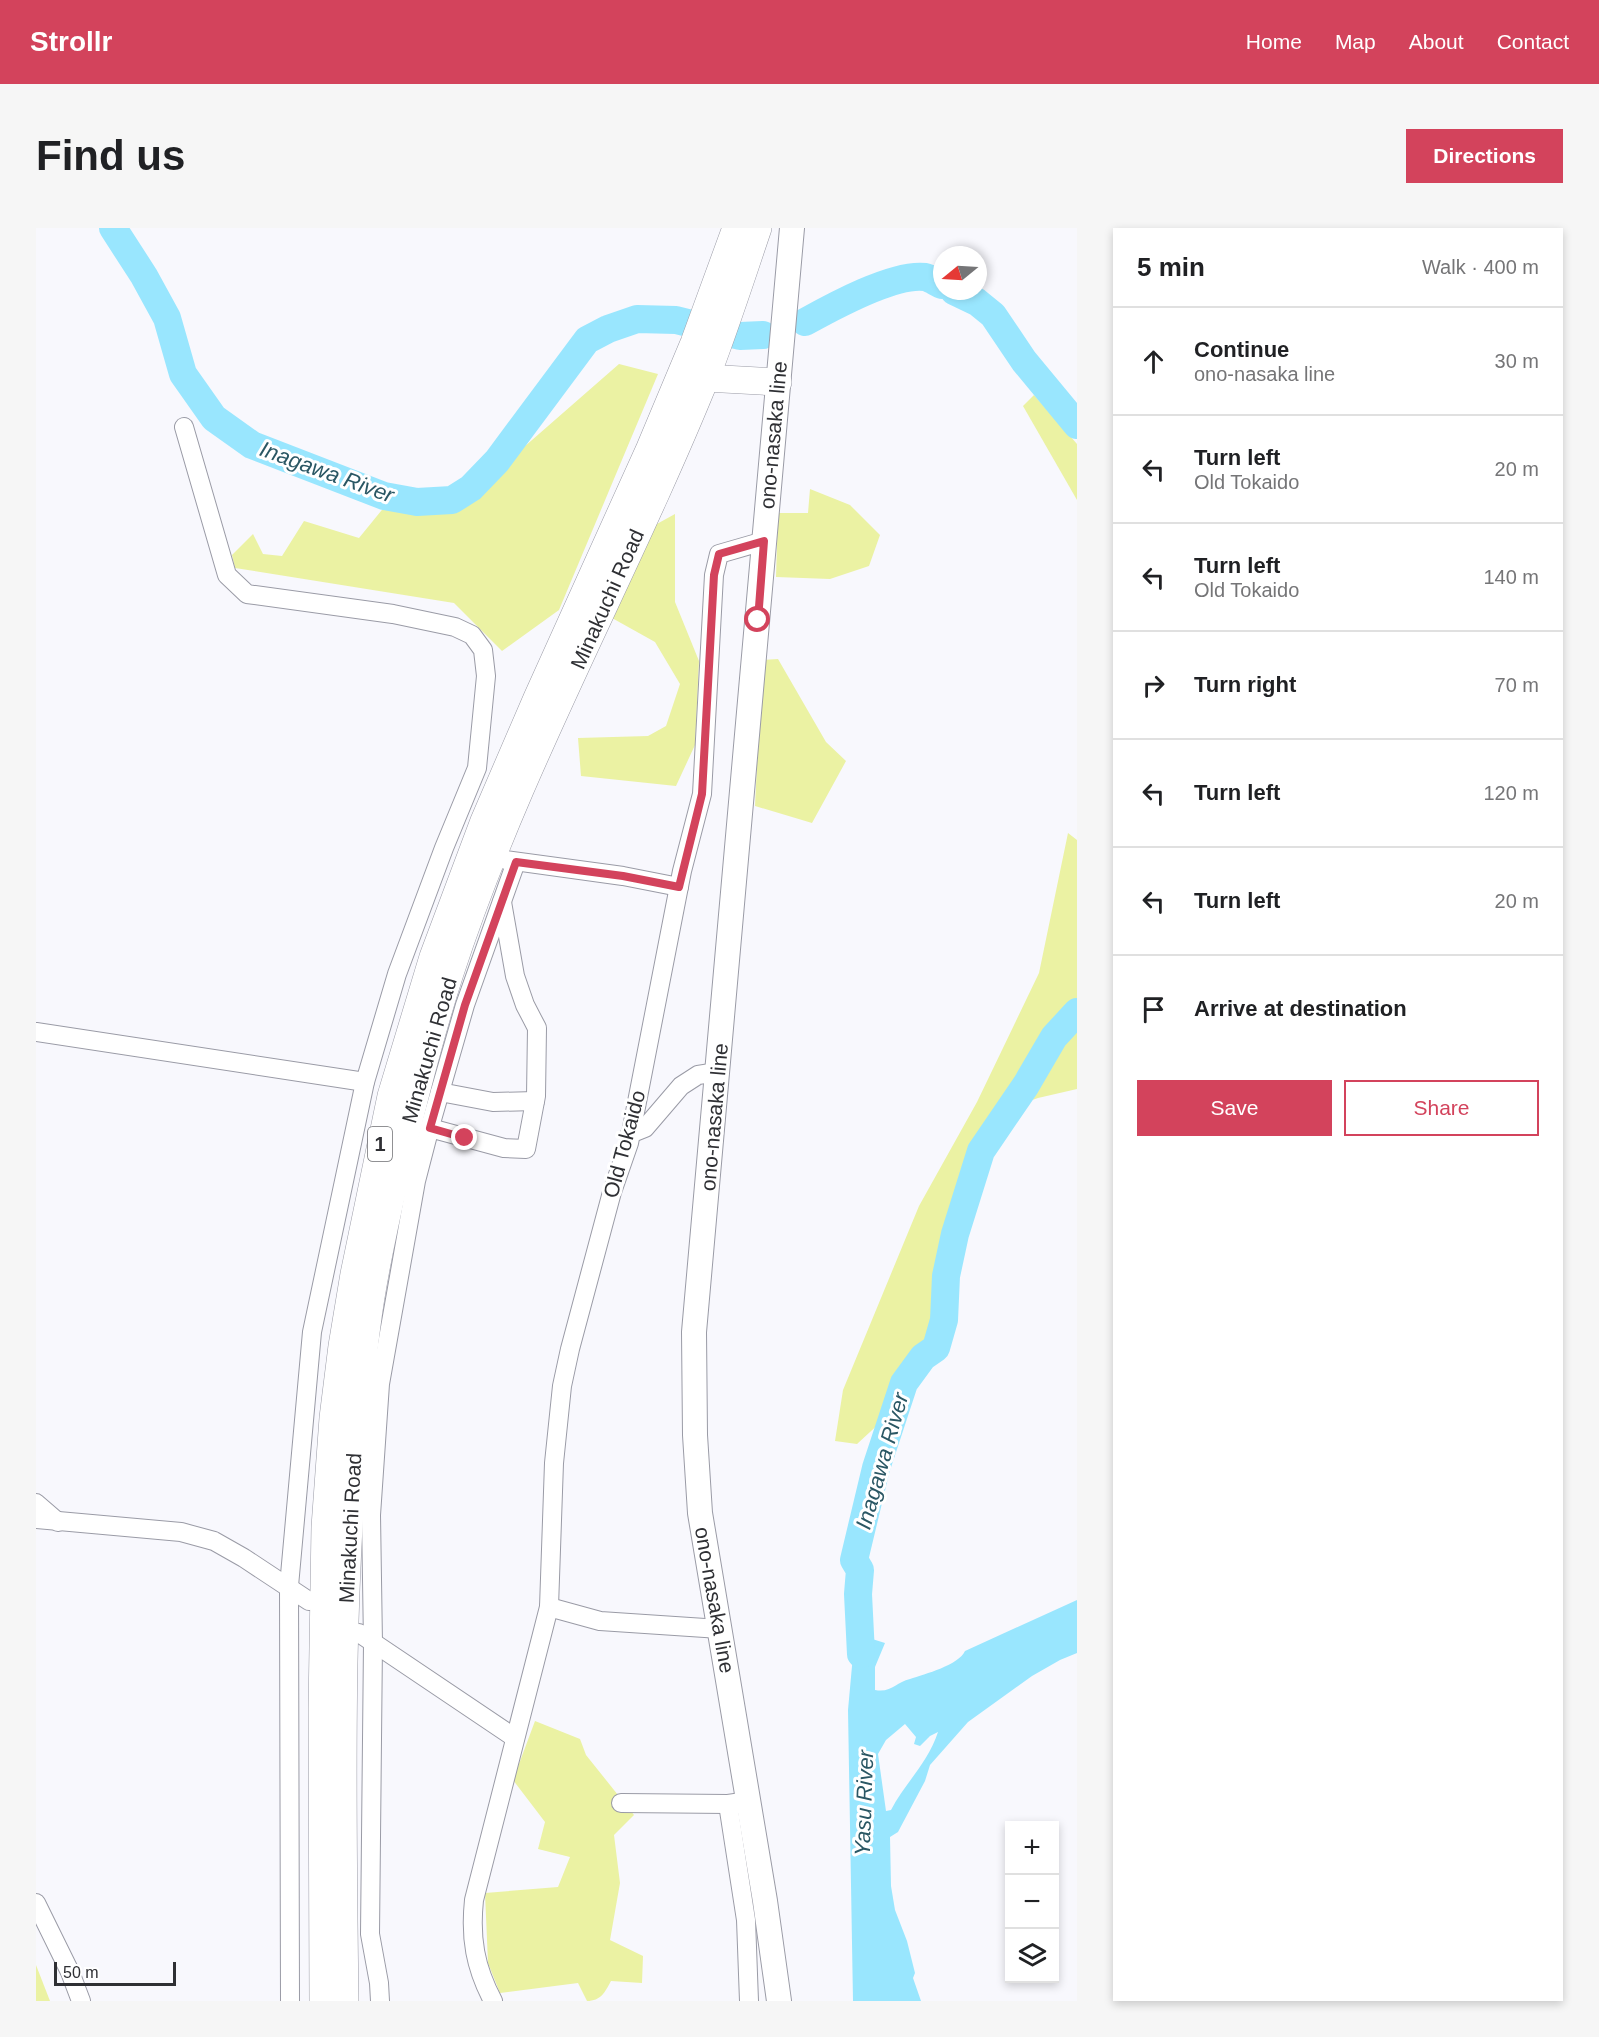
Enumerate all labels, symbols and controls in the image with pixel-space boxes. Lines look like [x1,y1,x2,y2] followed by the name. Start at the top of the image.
[30,26,112,57] text: Strollr
[1246,30,1302,53] text: Home
[1335,30,1376,53] text: Map
[1409,30,1464,53] text: About
[1497,30,1569,53] text: Contact
[1406,129,1563,183] button: Directions
[36,132,185,179] text: Find us
[933,246,987,300] north arrow
[1137,252,1205,282] text: 5 min
[1422,256,1539,278] text: Walk · 400 m
[1194,337,1289,362] text: Continue
[1137,345,1170,378] icon: ahead
[1495,350,1539,372] text: 30 m
[755,360,791,510] street label: ono-nasaka line
[1194,363,1335,385] text: ono-nasaka line
[257,436,399,508] water label: Inagawa River
[1194,445,1280,470] text: Turn left
[1137,453,1170,486] icon: left
[1495,458,1539,480] text: 20 m
[1194,471,1299,493] text: Old Tokaido
[566,526,648,672] street label: Minakuchi Road
[1194,553,1280,578] text: Turn left
[1137,561,1170,594] icon: left
[1483,566,1539,588] text: 140 m
[1194,579,1299,601] text: Old Tokaido
[744,606,770,632] route start
[1137,669,1170,702] icon: right
[1194,672,1296,697] text: Turn right
[1495,674,1539,696] text: 70 m
[1137,777,1170,810] icon: left
[1194,780,1280,805] text: Turn left
[1483,782,1539,804] text: 120 m
[1137,885,1170,918] icon: left
[1194,888,1280,913] text: Turn left
[1495,890,1539,912] text: 20 m
[397,974,461,1126] street label: Minakuchi Road
[1137,993,1170,1026] icon: arrive
[1194,996,1407,1021] text: Arrive at destination
[696,1042,732,1192] street label: ono-nasaka line
[1137,1080,1332,1136] button: Save
[1344,1080,1539,1136] button: Share
[599,1088,649,1200] street label: Old Tokaido
[451,1124,477,1150] route end
[368,1127,392,1161] road number: 1
[851,1388,914,1532] water label: Inagawa River
[335,1452,365,1604] street label: Minakuchi Road
[691,1525,739,1675] street label: ono-nasaka line
[850,1748,878,1856] water label: Yasu River
[1005,1821,1059,1983] map controls
[1005,1821,1059,1875] button: +
[1005,1875,1059,1929] button: −
[1005,1929,1059,1983] button: layers
[54,1959,176,1986] scale bar
[63,1964,99,1981] text: 50 m

